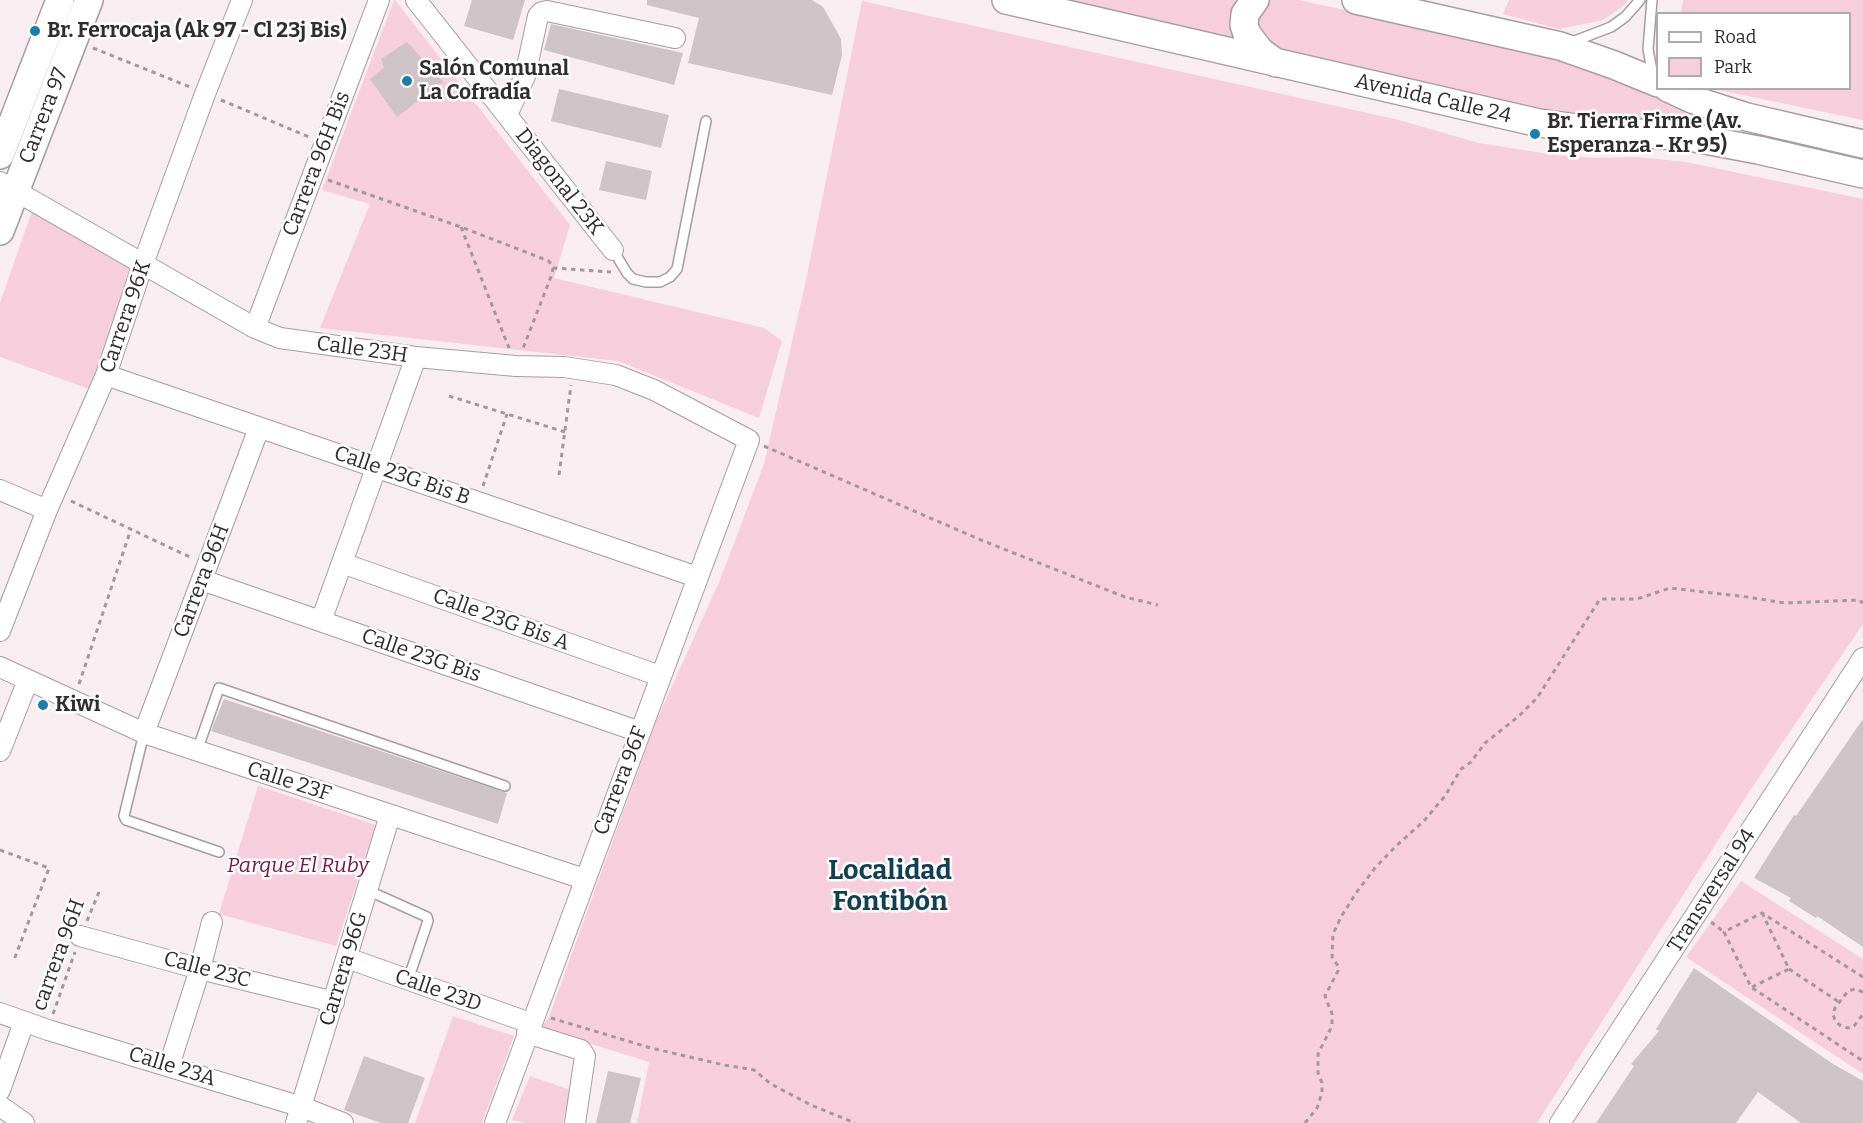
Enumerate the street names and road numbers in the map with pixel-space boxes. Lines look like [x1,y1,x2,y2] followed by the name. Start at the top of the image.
[14,64,74,168] street label: Carrera 97
[1352,69,1514,129] street label: Avenida Calle 24
[278,88,356,240] street label: Carrera 96H Bis
[510,124,608,240] street label: Diagonal 23K
[95,257,157,377] street label: Carrera 96K
[315,331,409,369] street label: Calle 23H
[331,441,473,511] street label: Calle 23G Bis B
[169,521,235,641] street label: Carrera 96H
[429,584,573,656] street label: Calle 23G Bis A
[358,624,484,688] street label: Calle 23G Bis
[589,723,653,839] street label: Carrera 96F
[244,757,334,807] street label: Calle 23F
[1663,824,1761,958] street label: Transversal 94
[27,896,91,1014] street label: carrera 96H
[315,909,373,1029] street label: Carrera 96G
[161,946,253,994] street label: Calle 23C
[391,964,485,1018] street label: Calle 23D
[125,1042,219,1092] street label: Calle 23A

